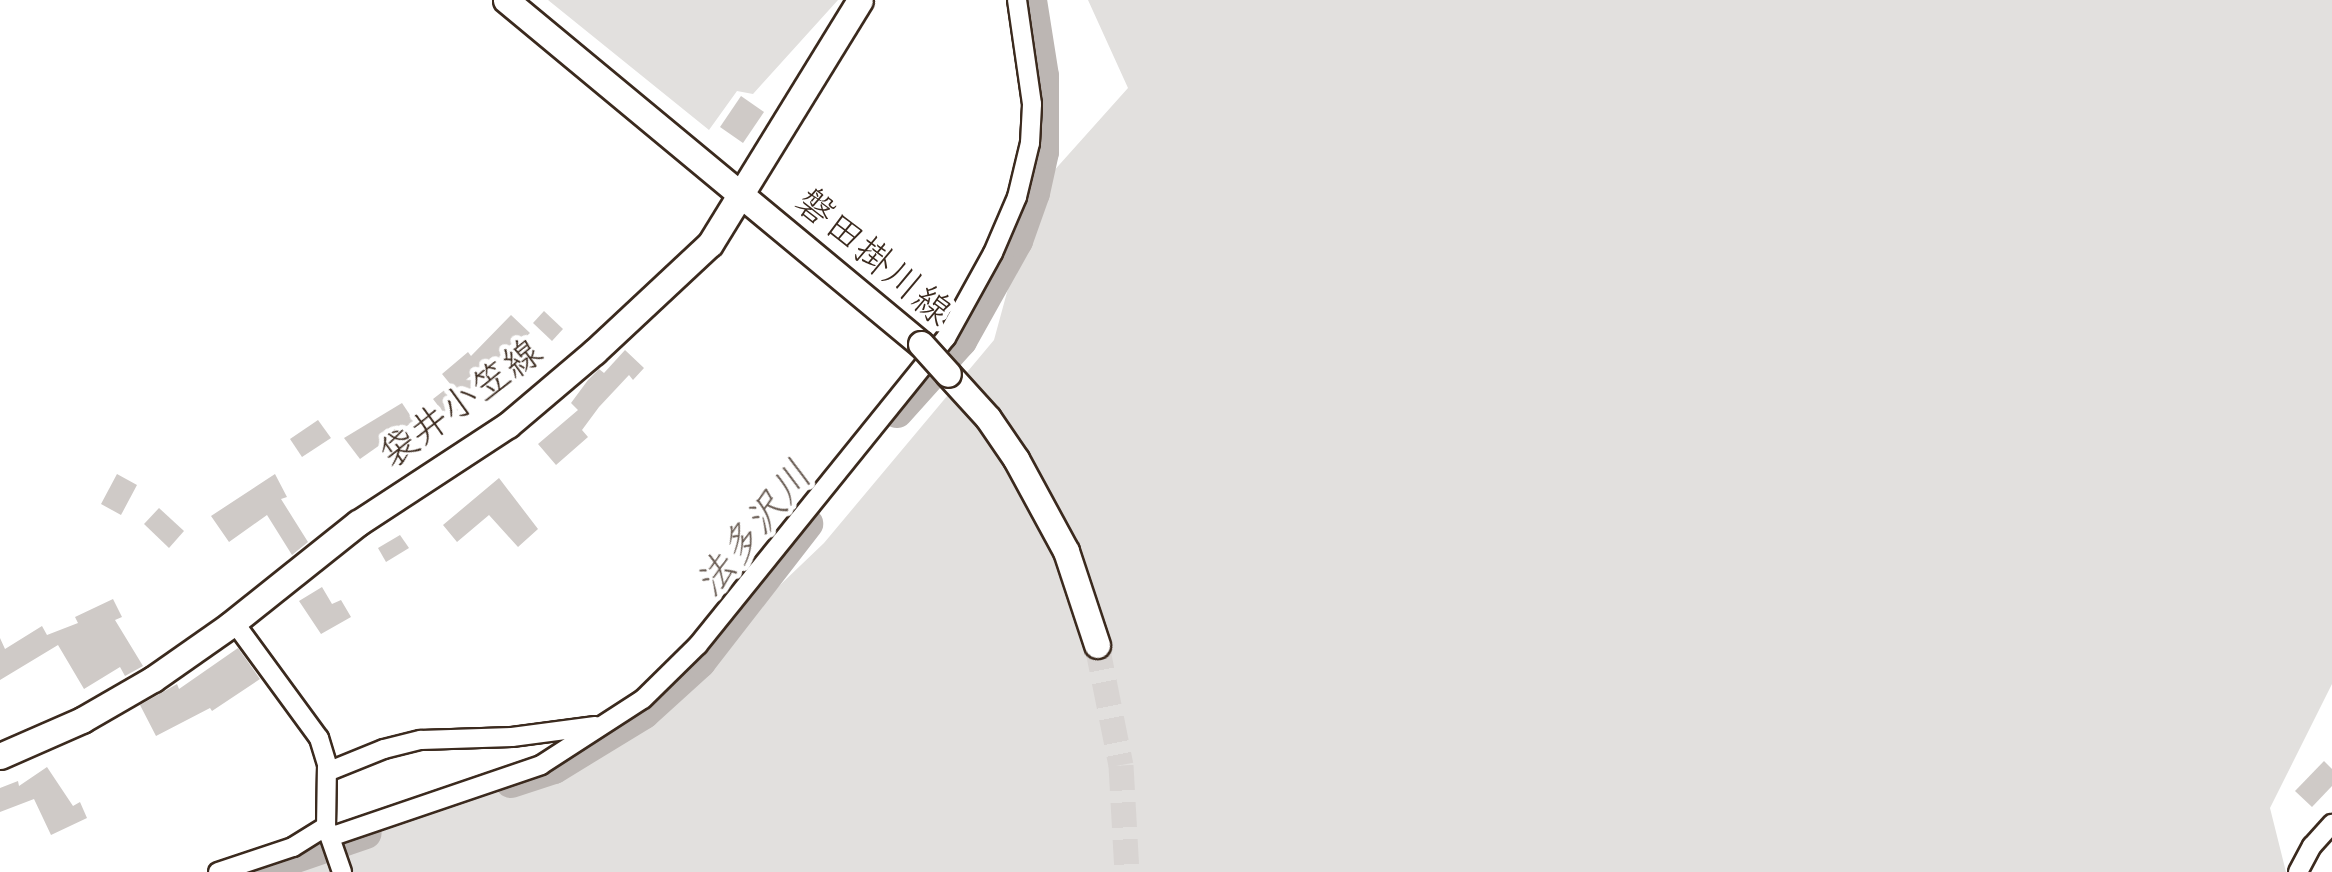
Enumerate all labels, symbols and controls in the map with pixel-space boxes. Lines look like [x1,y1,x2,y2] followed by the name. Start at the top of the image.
[786,178,960,336] street label: 磐田掛川線
[371,330,551,478] street label: 袋井小笠線
[684,452,822,606] water label: 法多沢川

